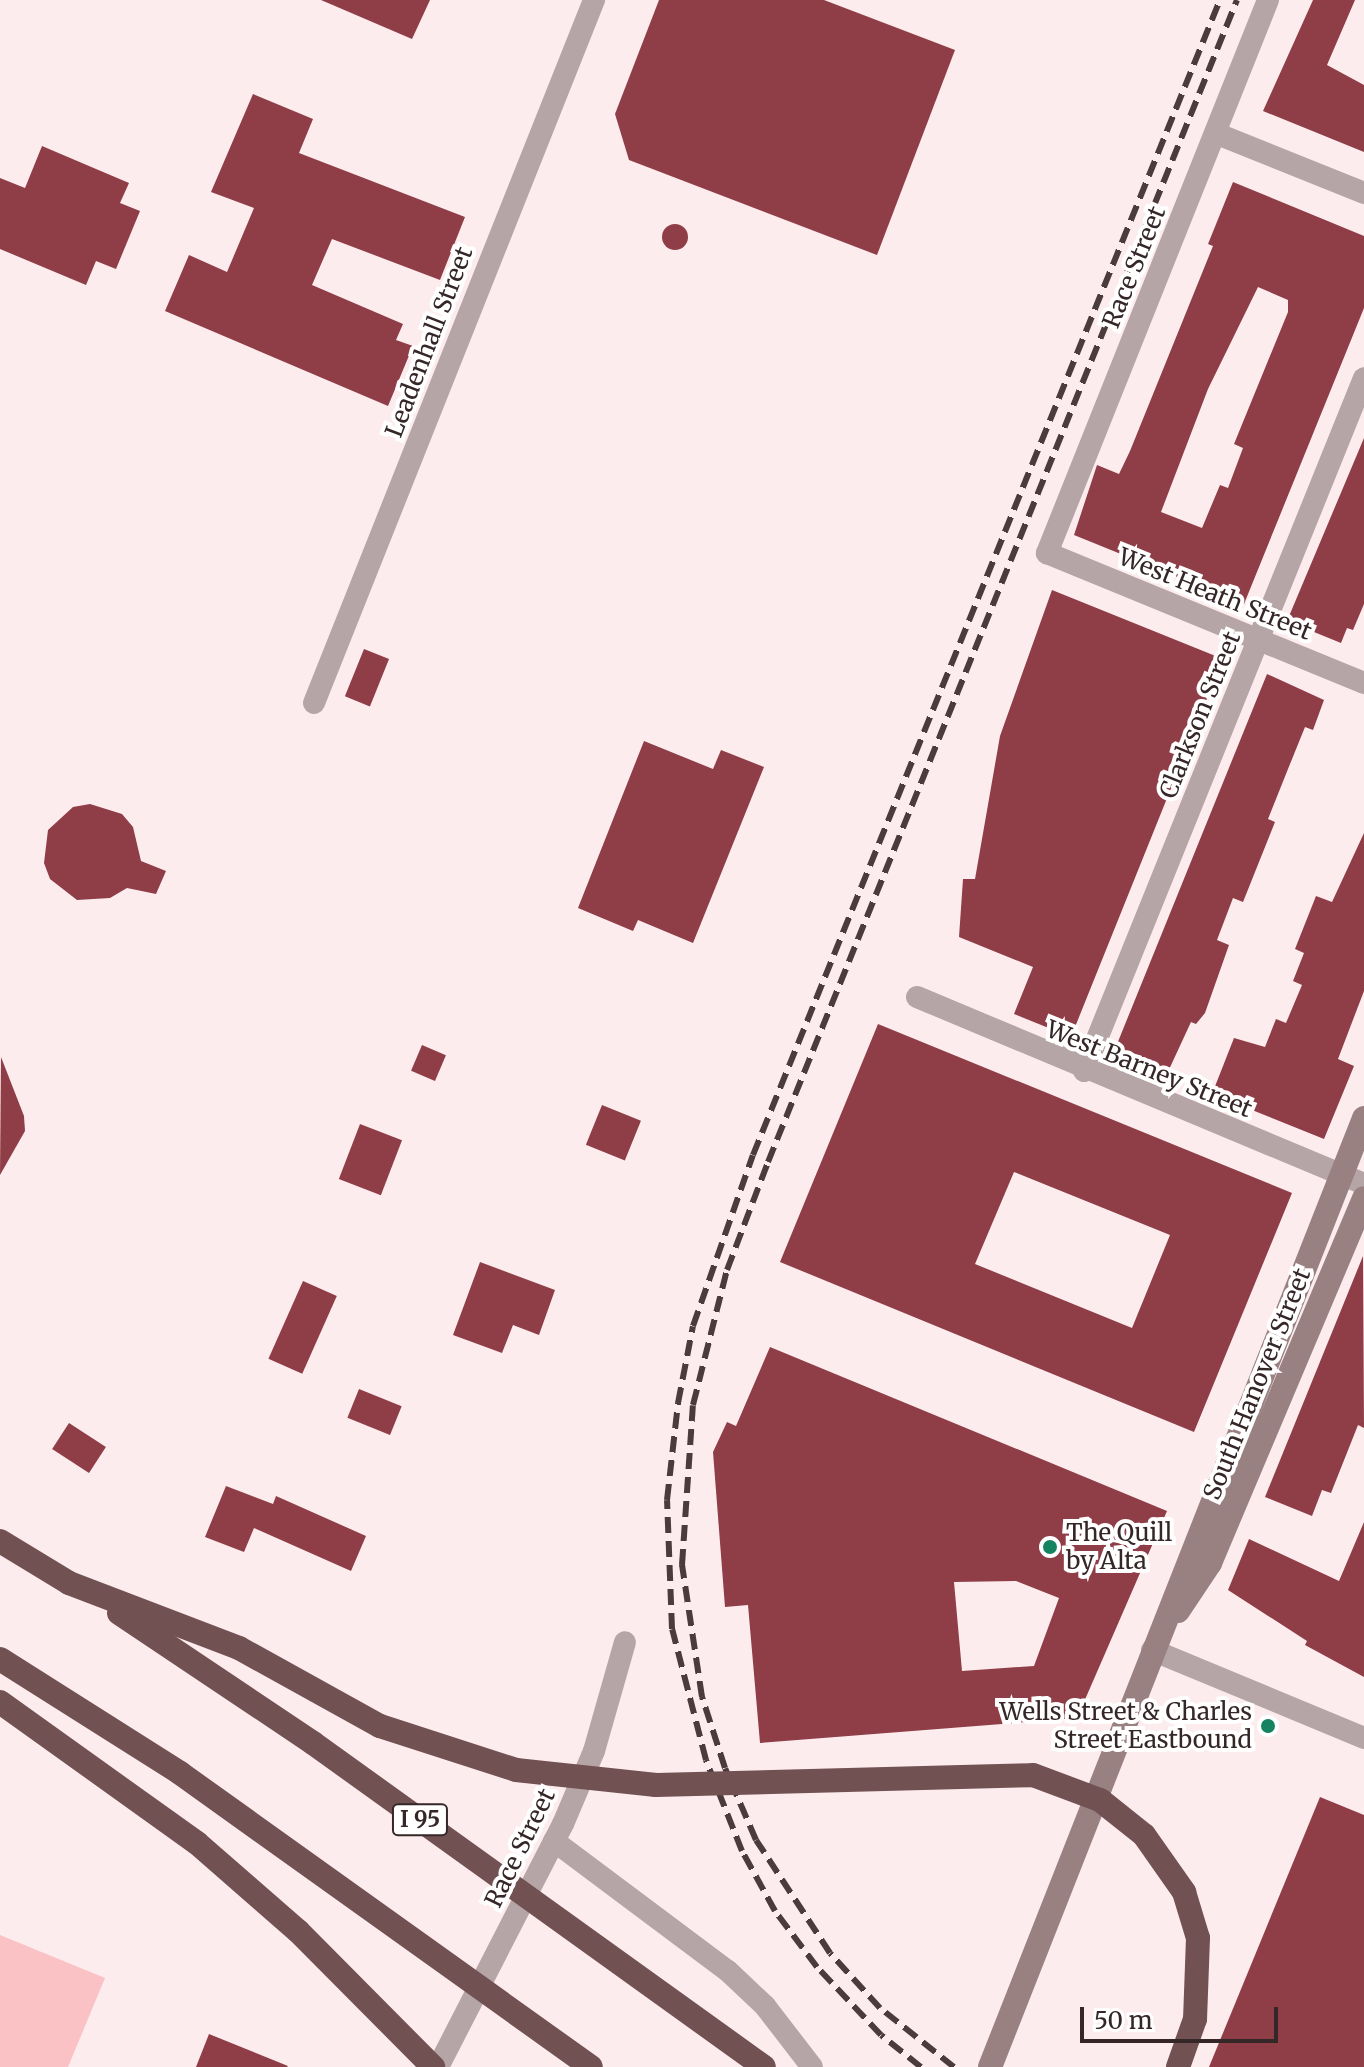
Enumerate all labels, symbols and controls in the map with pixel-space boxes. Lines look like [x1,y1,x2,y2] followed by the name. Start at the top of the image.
[1097,202,1171,332] street label: Race Street
[379,243,479,441] street label: Leadenhall Street
[1114,542,1316,646] street label: West Heath Street
[1153,627,1247,803] street label: Clarkson Street
[1042,1015,1256,1123] street label: West Barney Street
[1197,1264,1317,1504] street label: South Hanover Street
[1066,1519,1172,1575] place label: The Quill by Alta
[1041,1538,1059,1556] marker: The Quill by Alta
[1000,1698,1252,1754] place label: Wells Street & Charles Street Eastbound
[1259,1717,1277,1735] marker: Wells Street & Charles Street Eastbound
[479,1784,561,1912] street label: Race Street
[390,1802,450,1838] road number: I 95
[1084,1991,1282,2041] scale bar
[1094,2005,1153,2036] text: 50 m

